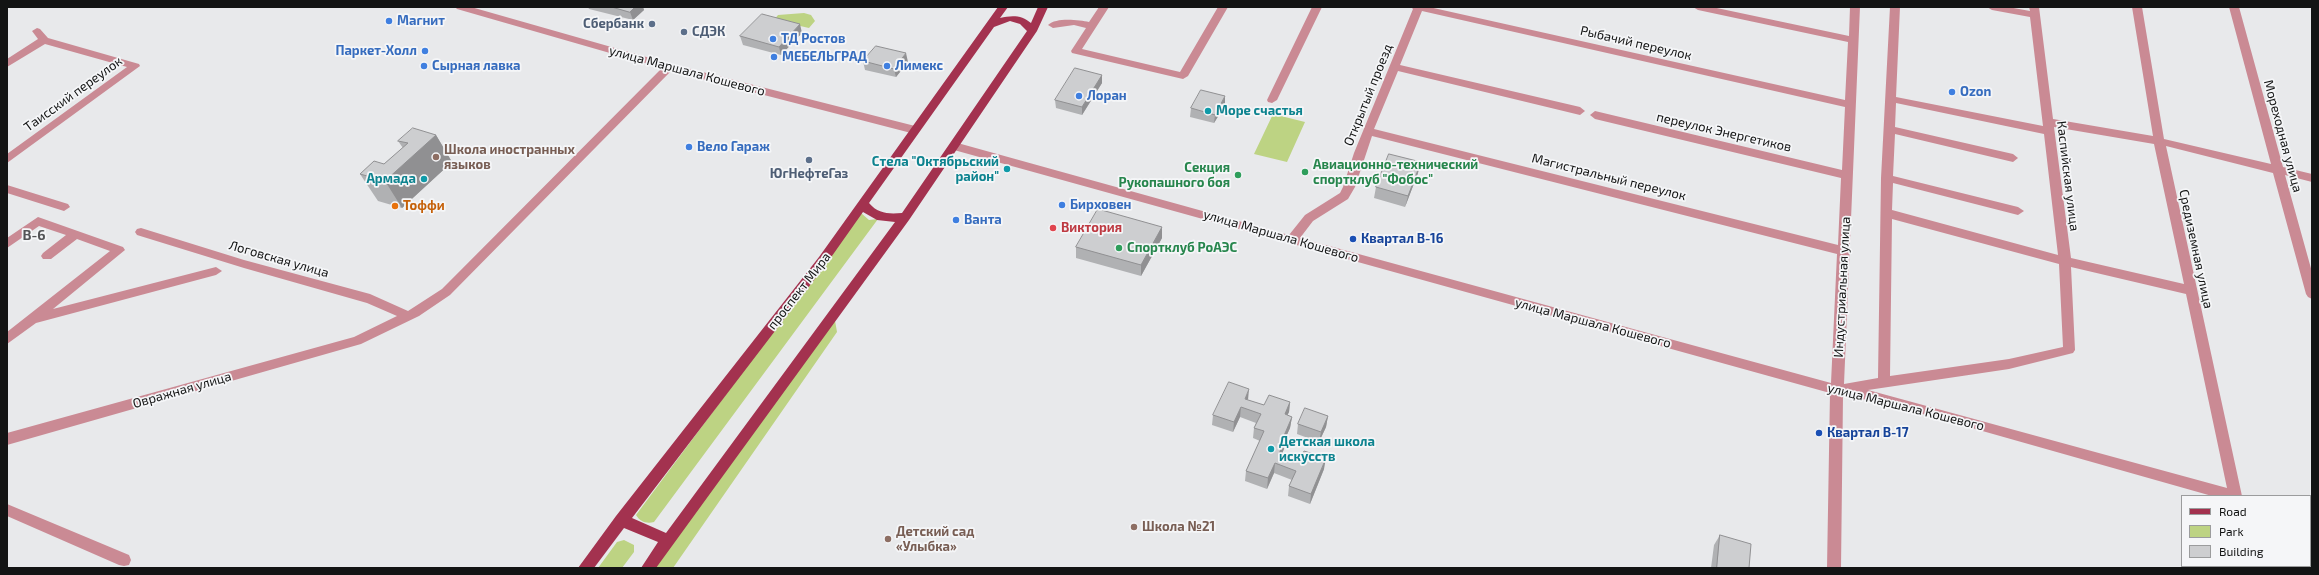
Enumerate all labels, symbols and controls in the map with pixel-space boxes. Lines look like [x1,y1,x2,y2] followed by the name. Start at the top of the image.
[397,13,445,29] place label: Магнит
[384,16,394,26] marker: Магнит
[583,16,644,32] place label: Сбербанк
[647,19,657,29] marker: Сбербанк
[1579,23,1693,63] street label: Рыбачий переулок
[692,24,725,40] place label: СДЭК
[679,27,689,37] marker: СДЭК
[781,31,845,47] place label: ТД Ростов
[768,34,778,44] marker: ТД Ростов
[1340,42,1396,148] street label: Открытый проезд
[335,43,417,59] place label: Паркет-Холл
[607,43,767,99] street label: улица Маршала Кошевого
[420,46,430,56] marker: Паркет-Холл
[782,49,867,65] place label: МЕБЕЛЬГРАД
[769,52,779,62] marker: МЕБЕЛЬГРАД
[21,53,125,135] street label: Таисский переулок
[432,58,521,74] place label: Сырная лавка
[895,58,943,74] place label: Лимекс
[419,61,429,71] marker: Сырная лавка
[882,61,892,71] marker: Лимекс
[2260,78,2306,194] street label: Мореходная улица
[1960,84,1991,100] place label: Ozon
[1947,87,1957,97] marker: Ozon
[1087,88,1127,104] place label: Лоран
[1074,91,1084,101] marker: Лоран
[1216,103,1303,119] place label: Море счастья
[1203,106,1213,116] marker: Море счастья
[1655,109,1793,155] street label: переулок Энергетиков
[2053,120,2083,232] street label: Каспийская улица
[697,139,770,155] place label: Вело Гараж
[444,142,575,173] place label: Школа иностранных языков
[684,142,694,152] marker: Вело Гараж
[1530,150,1688,204] street label: Магистральный переулок
[431,152,441,162] marker: Школа иностранных языков
[872,154,999,185] place label: Стела "Октябрьский район"
[804,155,814,165] marker: ЮгНефтеГаз
[1313,157,1478,188] place label: Авиационно-технический спортклуб "Фобос"
[1119,160,1230,191] place label: Секция Рукопашного боя
[1002,164,1012,174] marker: Стела "Октябрьский район"
[770,166,848,182] place label: ЮгНефтеГаз
[1300,167,1310,177] marker: Авиационно-технический спортклуб "Фобос"
[1233,170,1243,180] marker: Секция Рукопашного боя
[366,171,416,187] place label: Армада
[419,174,429,184] marker: Армада
[2176,188,2216,310] street label: Средиземная улица
[1070,197,1131,213] place label: Бирховен
[403,198,445,214] place label: Тоффи
[1057,200,1067,210] marker: Бирховен
[390,201,400,211] marker: Тоффи
[1201,206,1361,266] street label: улица Маршала Кошевого
[964,212,1002,228] place label: Ванта
[951,215,961,225] marker: Ванта
[1831,216,1853,358] street label: Индустриальная улица
[1061,220,1122,236] place label: Виктория
[1048,223,1058,233] marker: Виктория
[22,227,46,243] district label: В-6
[1361,231,1443,247] place label: Квартал В-16
[1348,234,1358,244] marker: Квартал В-16
[227,237,331,281] street label: Логовская улица
[1127,240,1237,256] place label: Спортклуб РоАЭС
[1114,243,1124,253] marker: Спортклуб РоАЭС
[764,249,834,333] street label: проспект Мира
[1513,295,1673,351] street label: улица Маршала Кошевого
[131,368,233,412] street label: Овражная улица
[1826,380,1986,434] street label: улица Маршала Кошевого
[1827,425,1909,441] place label: Квартал В-17
[1814,428,1824,438] marker: Квартал В-17
[1279,434,1375,465] place label: Детская школа искусств
[1266,444,1276,454] marker: Детская школа искусств
[2181,495,2311,567] legend
[2219,504,2247,518] text: Road
[1142,519,1215,535] place label: Школа №21
[1129,522,1139,532] marker: Школа №21
[896,524,974,555] place label: Детский сад «Улыбка»
[2219,524,2244,538] text: Park
[883,534,893,544] marker: Детский сад «Улыбка»
[2219,544,2263,558] text: Building

